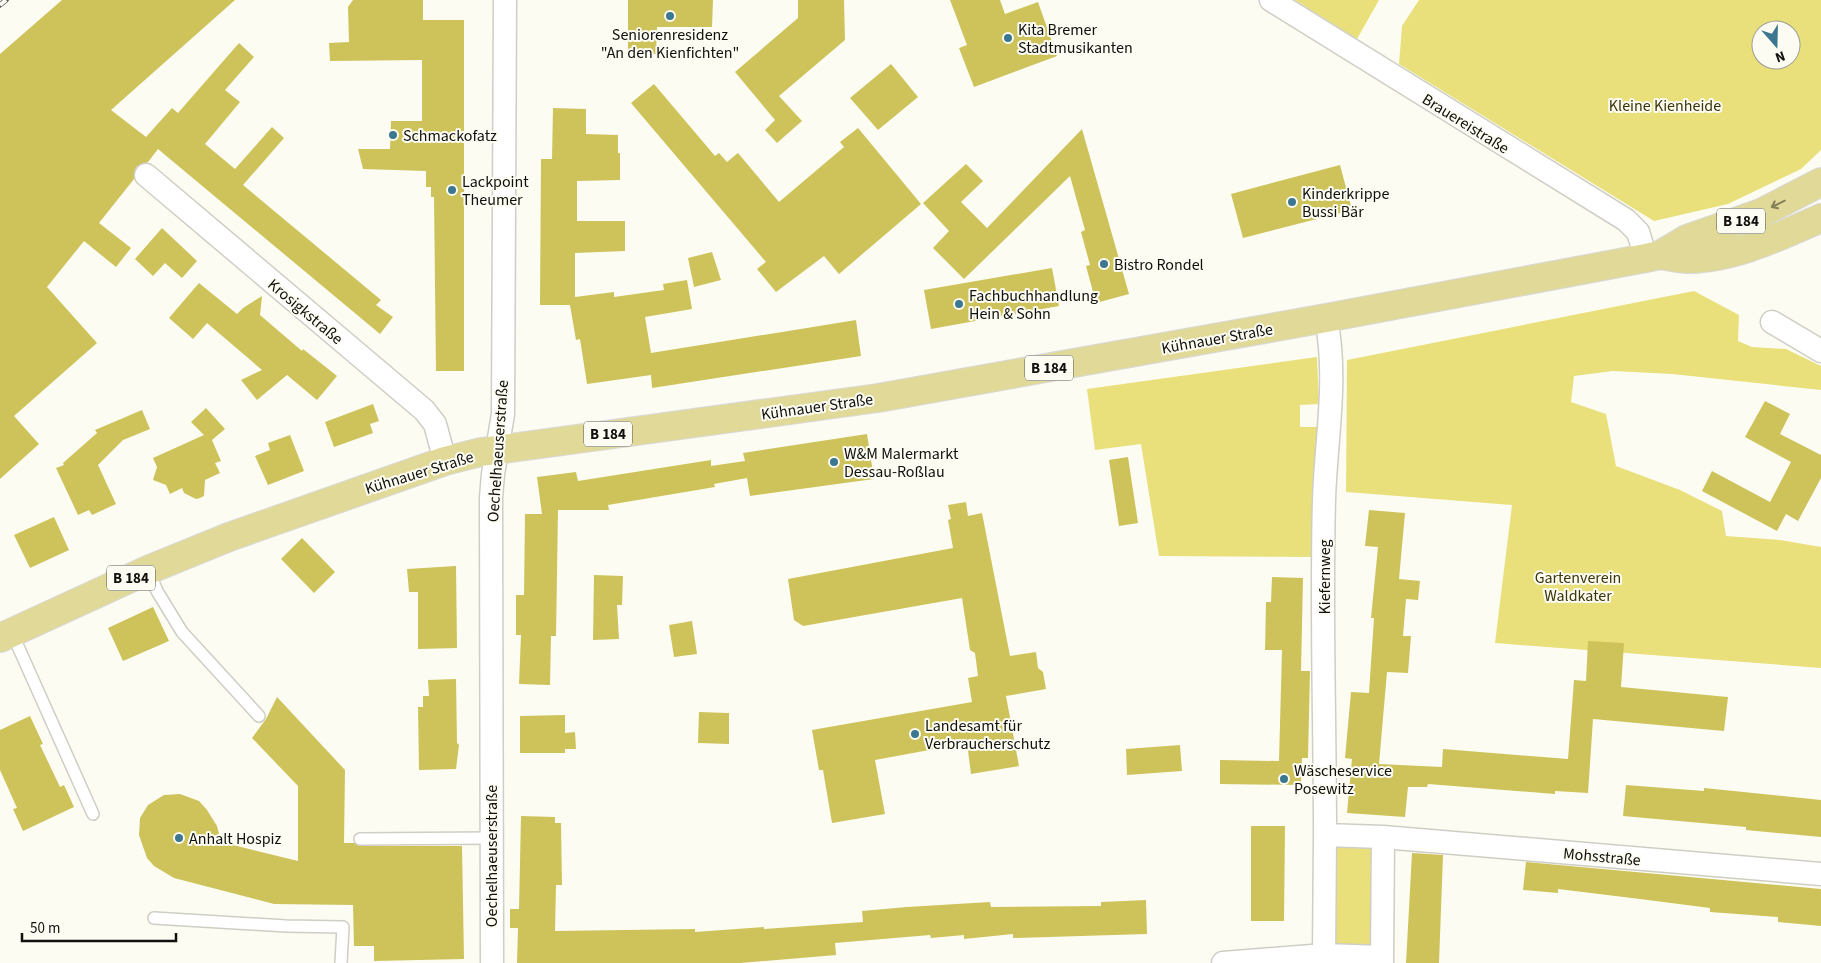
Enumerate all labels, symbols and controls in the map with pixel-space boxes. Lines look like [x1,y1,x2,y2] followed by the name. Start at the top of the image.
[664,10,676,22] marker: Seniorenresidenz "An den Kienfichten"
[1018,19,1133,59] place label: Kita Bremer Stadtmusikanten
[1751,20,1801,70] north arrow
[601,24,739,64] place label: Seniorenresidenz "An den Kienfichten"
[1002,32,1014,44] marker: Kita Bremer Stadtmusikanten
[1772,45,1788,67] text: N
[1418,88,1513,159] street label: Brauereistraße
[1609,95,1721,117] park label: Kleine Kienheide
[403,125,497,147] place label: Schmackofatz
[387,129,399,141] marker: Schmackofatz
[462,171,529,211] place label: Lackpoint Theumer
[1302,183,1389,223] place label: Kinderkrippe Bussi Bär
[446,184,458,196] marker: Lackpoint Theumer
[1286,196,1298,208] marker: Kinderkrippe Bussi Bär
[1771,200,1786,210] one-way arrow
[1717,208,1765,234] road number: B 184
[1114,254,1204,276] place label: Bistro Rondel
[1098,258,1110,270] marker: Bistro Rondel
[263,274,348,350] street label: Krosigkstraße
[969,285,1098,325] place label: Fachbuchhandlung Hein & Sohn
[953,298,965,310] marker: Fachbuchhandlung Hein & Sohn
[1160,318,1275,360] street label: Kühnauer Straße
[1025,356,1073,380] road number: B 184
[482,379,514,523] street label: Oechelhaeuserstraße
[760,388,874,426] street label: Kühnauer Straße
[584,422,632,446] road number: B 184
[844,443,959,483] place label: W&M Malermarkt Dessau-Roßlau
[362,446,476,500] street label: Kühnauer Straße
[828,456,840,468] marker: W&M Malermarkt Dessau-Roßlau
[1314,539,1336,615] street label: Kiefernweg
[107,566,155,590] road number: B 184
[1535,567,1621,607] park label: Gartenverein Waldkater
[925,715,1051,755] place label: Landesamt für Verbraucherschutz
[909,728,921,740] marker: Landesamt für Verbraucherschutz
[1294,760,1392,800] place label: Wäscheservice Posewitz
[1278,773,1290,785] marker: Wäscheservice Posewitz
[481,785,503,927] street label: Oechelhaeuserstraße
[189,828,281,850] place label: Anhalt Hospiz
[173,832,185,844] marker: Anhalt Hospiz
[1562,843,1642,871] street label: Mohsstraße
[22,910,176,942] scale bar
[30,918,60,939] text: 50 m

